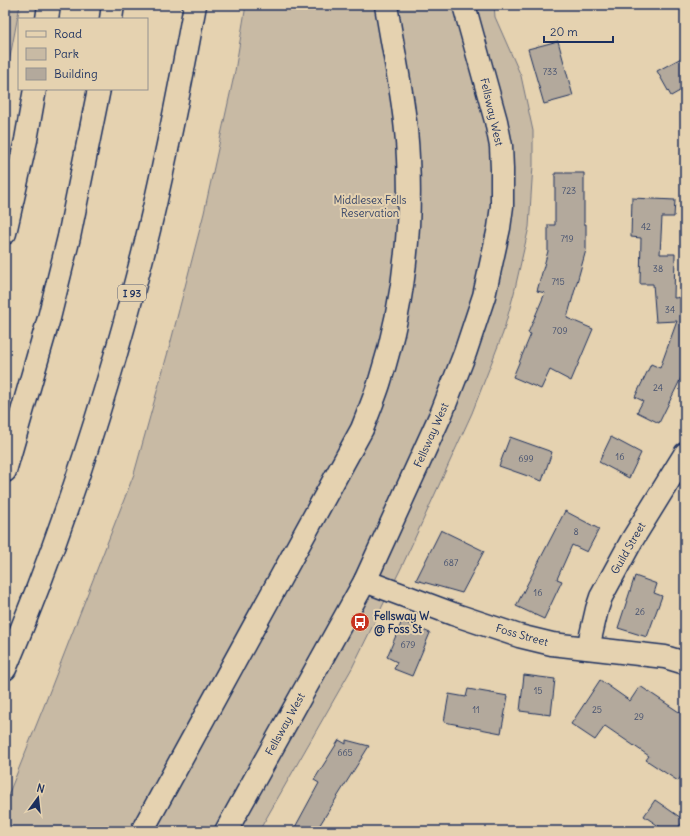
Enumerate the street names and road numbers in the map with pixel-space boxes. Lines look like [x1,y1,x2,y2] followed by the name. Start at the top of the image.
[477,77,507,148] street label: Fellsway West
[118,285,146,301] road number: I 93
[410,400,452,470] street label: Fellsway West
[608,519,649,577] street label: Guild Street
[494,621,550,649] street label: Foss Street
[262,690,308,758] street label: Fellsway West

